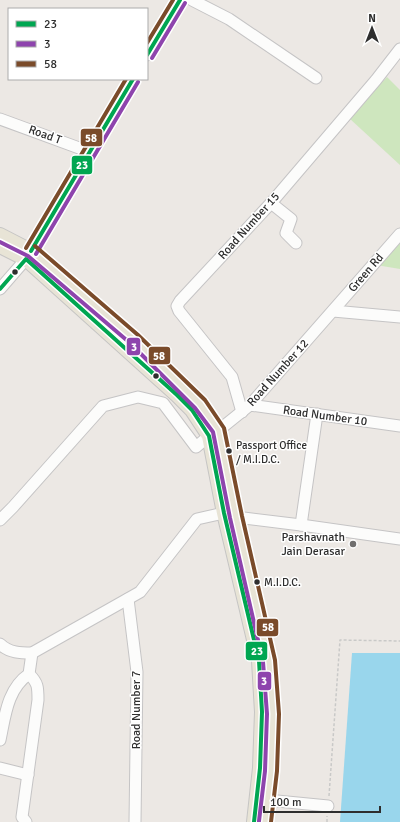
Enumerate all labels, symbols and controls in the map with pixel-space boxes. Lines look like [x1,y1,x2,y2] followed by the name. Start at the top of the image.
[8,8,148,80] legend
[352,8,392,48] north arrow
[368,12,376,25] text: N
[44,17,57,32] text: 23
[44,37,50,52] text: 3
[44,57,57,72] text: 58
[26,122,64,148] street label: Road T
[80,128,103,147] line badge: 58
[85,132,97,145] text: 58
[71,155,93,175] line badge: 23
[76,159,88,172] text: 23
[215,189,283,263] street label: Road Number 15
[345,251,387,295] street label: Green Rd
[10,267,20,277] unlabelled marker
[244,336,312,410] street label: Road Number 12
[126,337,141,356] line badge: 3
[131,341,137,354] text: 3
[148,346,171,365] line badge: 58
[153,350,165,363] text: 58
[151,371,161,381] unlabelled marker
[282,403,368,429] street label: Road Number 10
[236,439,307,466] place label: Passport Office / M.I.D.C.
[224,446,234,456] marker: Passport Office / M.I.D.C.
[281,530,346,559] place label: Parshavnath Jain Derasar
[348,539,358,549] marker: Parshavnath Jain Derasar
[264,576,301,589] place label: M.I.D.C.
[252,577,262,587] marker: M.I.D.C.
[256,618,279,637] line badge: 58
[262,621,274,634] text: 58
[245,641,268,661] line badge: 23
[251,645,263,658] text: 23
[129,671,144,749] street label: Road Number 7
[257,671,272,691] line badge: 3
[261,675,267,688] text: 3
[264,788,380,814] scale bar
[270,795,302,810] text: 100 m

